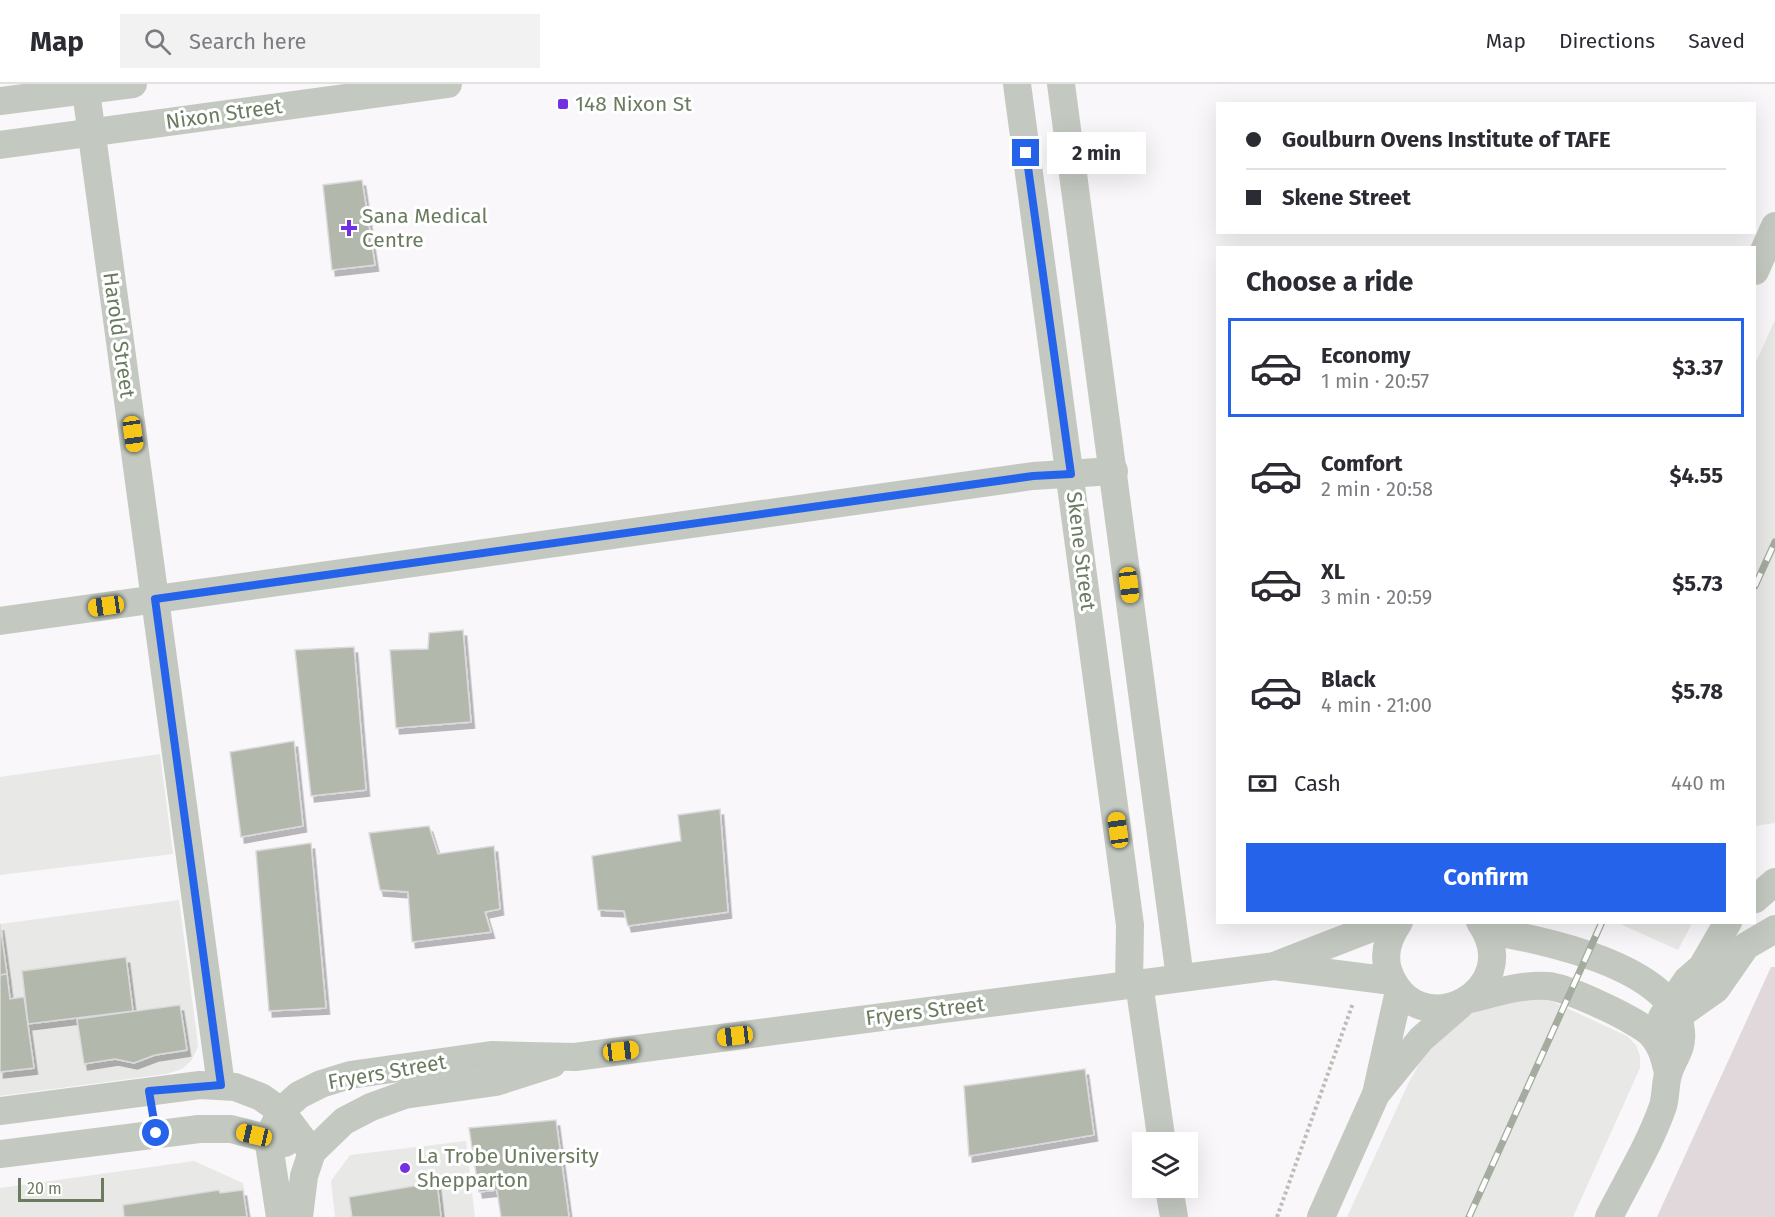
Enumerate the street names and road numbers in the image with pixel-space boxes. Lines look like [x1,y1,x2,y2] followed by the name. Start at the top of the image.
[164,93,284,135] street label: Nixon Street
[97,271,141,400] street label: Harold Street
[1061,490,1101,612] street label: Skene Street
[864,991,986,1031] street label: Fryers Street
[326,1049,449,1095] street label: Fryers Street

